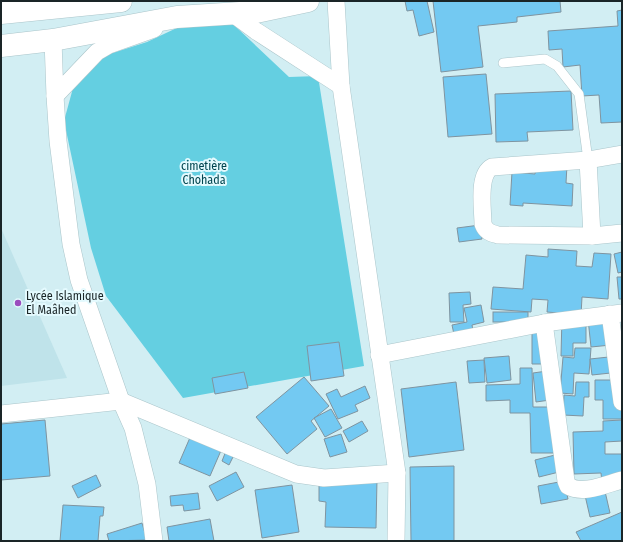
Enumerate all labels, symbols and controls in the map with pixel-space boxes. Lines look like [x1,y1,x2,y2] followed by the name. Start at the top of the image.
[181,159,227,187] park label: cimetière Chohada
[26,289,104,317] place label: Lycée Islamique El Maâhed
[13,298,23,308] marker: Lycée Islamique El Maâhed

